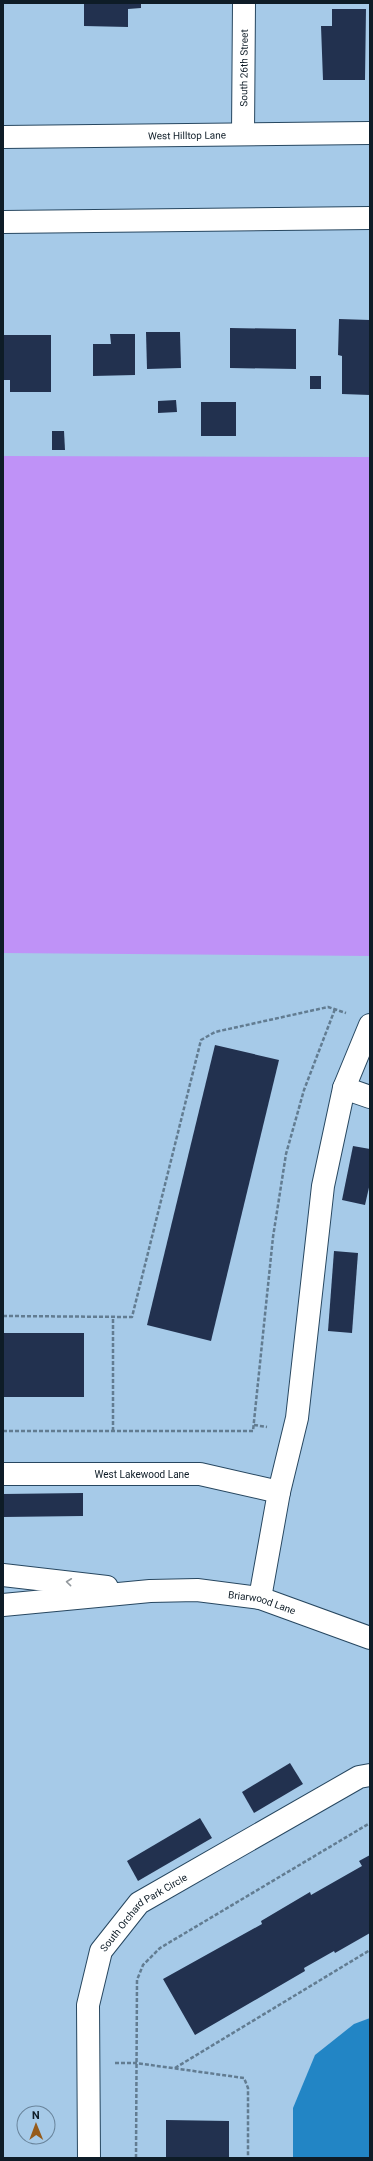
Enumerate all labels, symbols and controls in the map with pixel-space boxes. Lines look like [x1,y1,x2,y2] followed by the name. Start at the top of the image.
[238,29,250,107] street label: South 26th Street
[148,130,226,141] street label: West Hilltop Lane
[95,1469,189,1480] street label: West Lakewood Lane
[66,1578,72,1587] one-way arrow
[227,1589,297,1617] street label: Briarwood Lane
[98,1872,189,1954] street label: South Orchard Park Circle
[16,2105,56,2145] north arrow
[32,2109,40,2122] text: N

